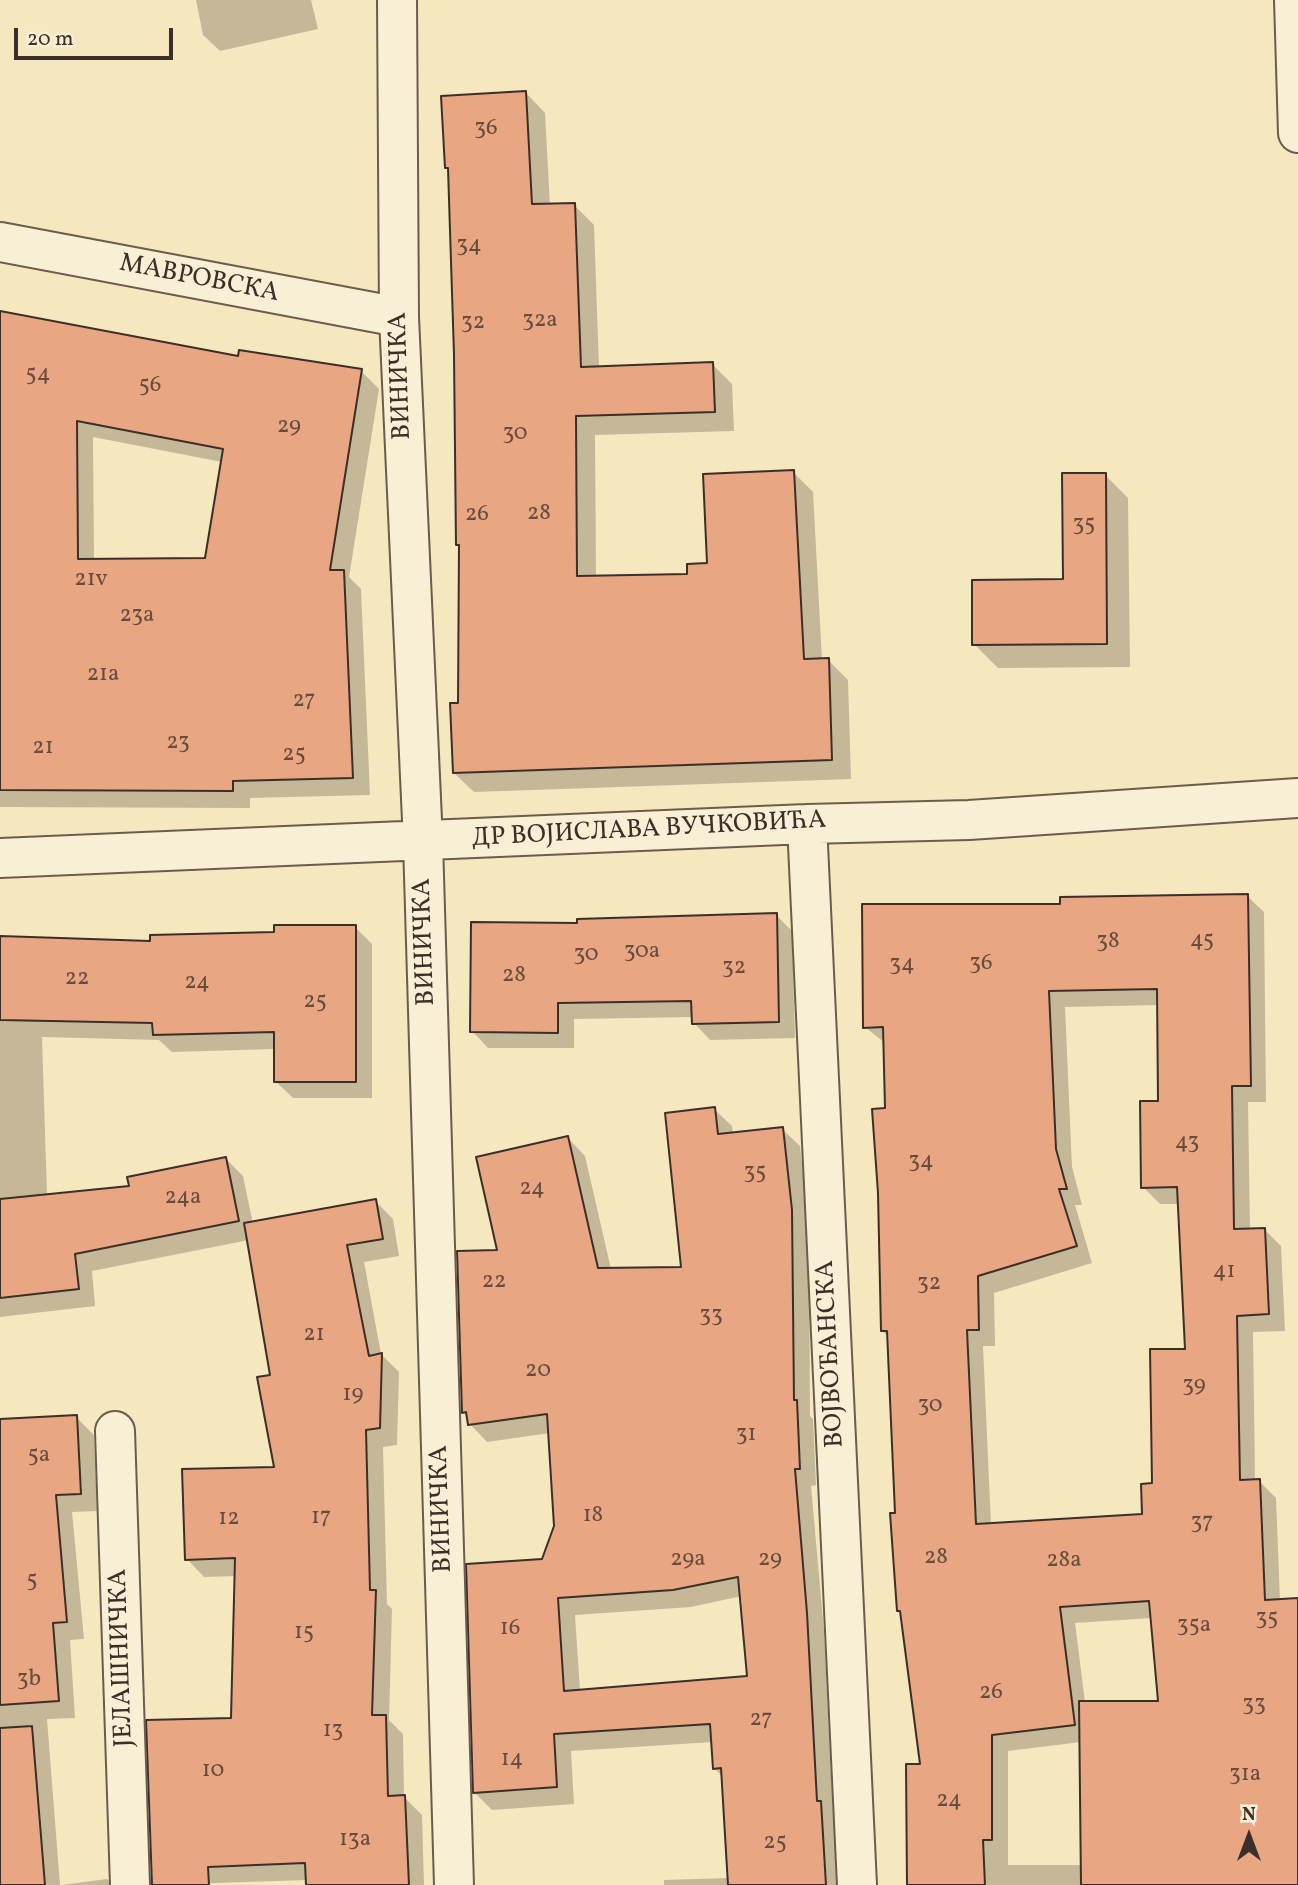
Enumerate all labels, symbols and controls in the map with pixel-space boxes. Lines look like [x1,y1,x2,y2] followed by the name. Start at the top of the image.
[18,14,177,58] scale bar
[27,25,73,54] text: 20 m
[474,116,498,144] house number: 36
[456,233,482,261] house number: 34
[117,249,281,311] street label: МАВРОВСКА
[522,308,558,336] house number: 32a
[461,310,485,338] house number: 32
[384,311,420,441] street label: ВИНИЧКА
[26,362,50,390] house number: 54
[139,373,161,401] house number: 56
[277,414,301,442] house number: 29
[502,421,528,449] house number: 30
[527,501,551,529] house number: 28
[465,502,489,530] house number: 26
[1073,512,1095,540] house number: 35
[74,567,108,595] house number: 21v
[120,603,154,631] house number: 23a
[87,662,119,690] house number: 21a
[293,688,315,716] house number: 27
[166,730,190,758] house number: 23
[32,735,54,763] house number: 21
[282,742,306,770] house number: 25
[471,806,827,856] street label: ДР ВОЈИСЛАВА ВУЧКОВИЋА
[408,877,444,1007] street label: ВИНИЧКА
[1190,928,1214,956] house number: 45
[1096,929,1120,957] house number: 38
[624,939,660,967] house number: 30a
[573,942,599,970] house number: 30
[969,951,993,979] house number: 36
[889,952,915,980] house number: 34
[722,955,746,983] house number: 32
[502,963,526,991] house number: 28
[65,966,89,994] house number: 22
[184,970,210,998] house number: 24
[303,989,327,1017] house number: 25
[1175,1130,1199,1158] house number: 43
[908,1149,934,1177] house number: 34
[744,1160,766,1188] house number: 35
[519,1176,545,1204] house number: 24
[165,1185,201,1213] house number: 24a
[812,1259,852,1449] street label: ВОЈВОЂАНСКА
[1213,1259,1235,1287] house number: 41
[482,1269,506,1297] house number: 22
[917,1271,941,1299] house number: 32
[699,1303,723,1331] house number: 33
[303,1322,325,1350] house number: 21
[525,1358,551,1386] house number: 20
[1182,1373,1206,1401] house number: 39
[343,1382,363,1410] house number: 19
[917,1393,943,1421] house number: 30
[736,1422,756,1450] house number: 31
[28,1443,50,1471] house number: 5a
[425,1444,461,1574] street label: ВИНИЧКА
[583,1503,603,1531] house number: 18
[311,1505,331,1533] house number: 17
[218,1506,240,1534] house number: 12
[1191,1510,1213,1538] house number: 37
[924,1545,948,1573] house number: 28
[670,1547,706,1575] house number: 29a
[758,1547,782,1575] house number: 29
[1046,1548,1082,1576] house number: 28a
[26,1568,38,1596] house number: 5
[104,1568,142,1748] street label: ЈЕЛАШНИЧКА
[1256,1606,1278,1634] house number: 35
[1177,1613,1211,1641] house number: 35a
[500,1616,520,1644] house number: 16
[294,1620,314,1648] house number: 15
[17,1667,41,1695] house number: 3b
[979,1680,1003,1708] house number: 26
[1242,1692,1266,1720] house number: 33
[750,1707,772,1735] house number: 27
[323,1718,343,1746] house number: 13
[501,1747,523,1775] house number: 14
[202,1758,224,1786] house number: 10
[1229,1762,1261,1790] house number: 31a
[936,1788,962,1816] house number: 24
[1214,1801,1284,1871] north arrow
[1242,1802,1256,1828] text: N
[339,1827,371,1855] house number: 13a
[763,1830,787,1858] house number: 25

